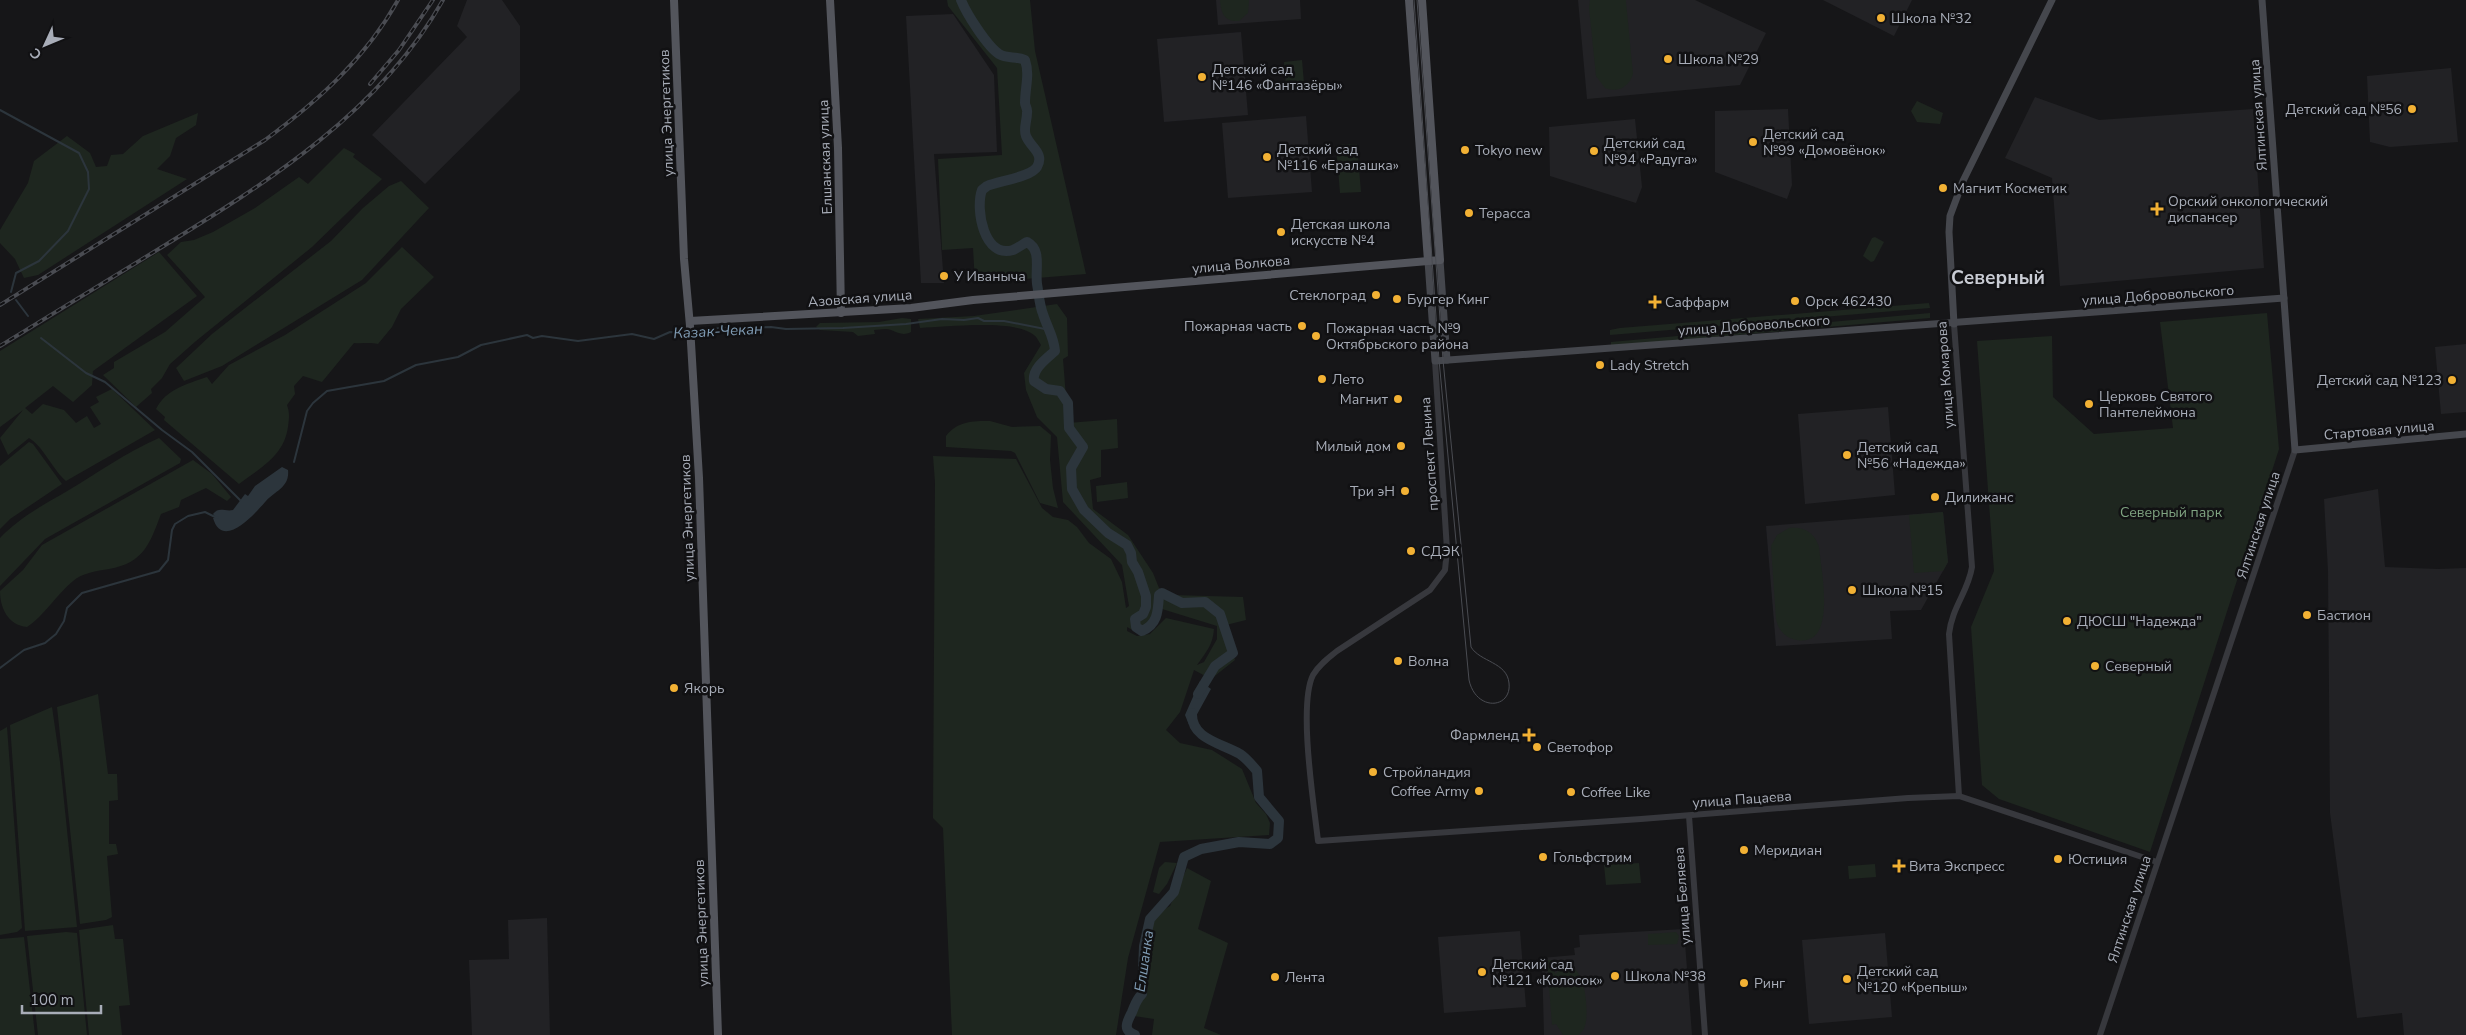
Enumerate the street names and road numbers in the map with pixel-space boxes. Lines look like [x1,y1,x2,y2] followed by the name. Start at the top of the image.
[655,49,678,177] street label: улица Энергетиков
[2245,59,2272,171] street label: Ялтинская улица
[814,99,837,215] street label: Елшанская улица
[1191,251,1291,278] street label: улица Волкова
[2081,281,2235,310] street label: улица Добровольского
[807,285,913,312] street label: Азовская улица
[1677,311,1831,340] street label: улица Добровольского
[1932,321,1959,429] street label: улица Комарова
[1416,396,1443,512] street label: проспект Ленина
[2323,416,2435,445] street label: Стартовая улица
[676,454,699,582] street label: улица Энергетиков
[2232,469,2285,581] street label: Ялтинская улица
[1692,787,1792,812] street label: улица Пацаева
[1670,846,1695,945] street label: улица Беляева
[2103,853,2156,965] street label: Ялтинская улица
[690,859,713,987] street label: улица Энергетиков

